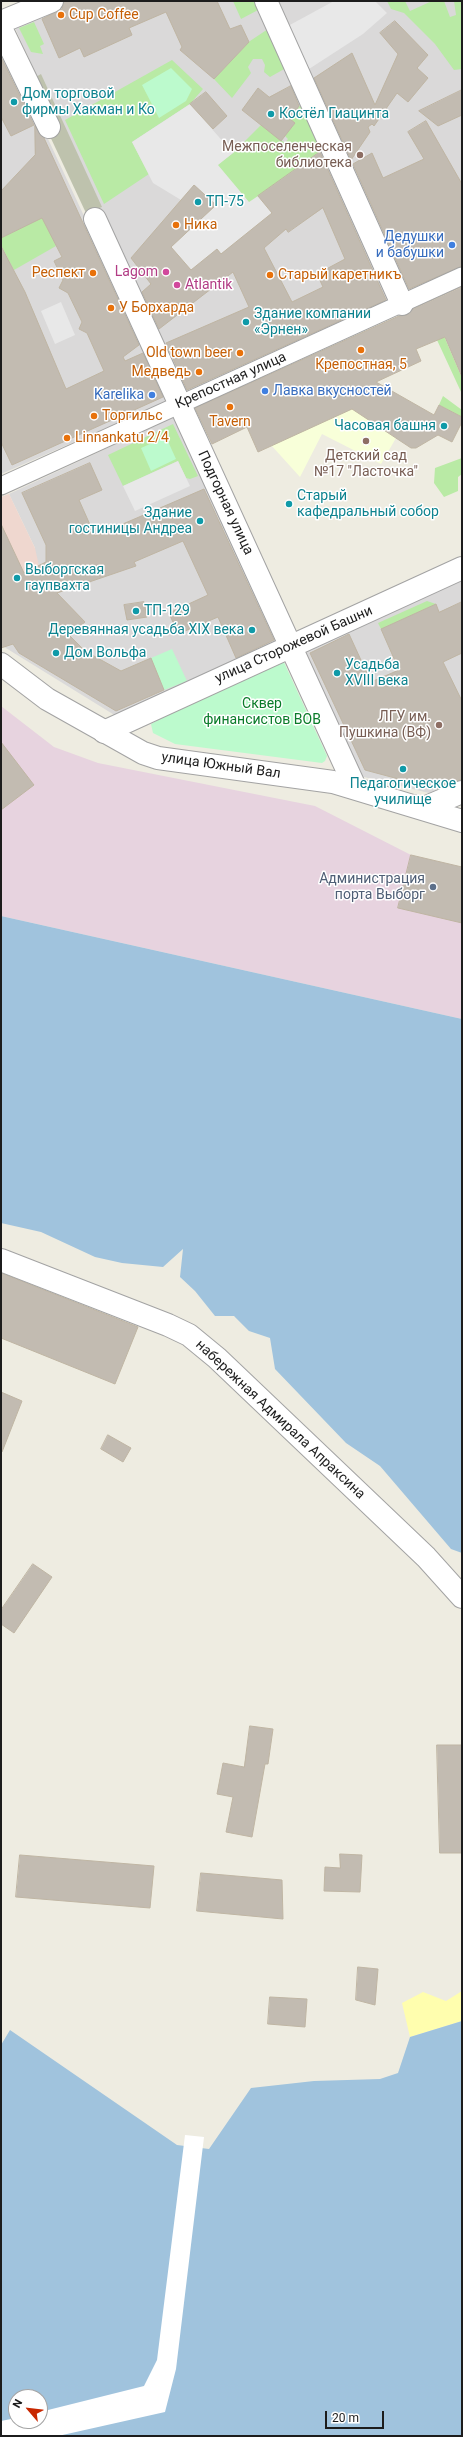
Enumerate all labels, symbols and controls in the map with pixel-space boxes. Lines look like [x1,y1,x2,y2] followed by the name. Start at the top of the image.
[69,7,139,23] place label: Cup Coffee
[56,10,66,20] marker: Cup Coffee
[22,86,155,118] place label: Дом торговой фирмы Хакман и Ко
[9,97,19,107] marker: Дом торговой фирмы Хакман и Ко
[279,106,389,122] place label: Костёл Гиацинта
[266,109,276,119] marker: Костёл Гиацинта
[222,139,352,172] place label: Межпоселенческая библиотека
[355,150,365,160] marker: Межпоселенческая библиотека
[206,194,244,210] place label: ТП-75
[193,197,203,207] marker: ТП-75
[184,217,217,233] place label: Ника
[171,220,181,230] marker: Ника
[376,229,444,262] place label: Дедушки и бабушки
[447,240,457,250] marker: Дедушки и бабушки
[115,264,158,280] place label: Lagom
[32,265,85,281] place label: Респект
[161,267,171,277] marker: Lagom
[278,267,401,283] place label: Старый каретникъ
[88,268,98,278] marker: Респект
[265,270,275,280] marker: Старый каретникъ
[185,277,232,293] place label: Atlantik
[172,280,182,290] marker: Atlantik
[119,300,194,316] place label: У Борхарда
[106,303,116,313] marker: У Борхарда
[254,306,371,338] place label: Здание компании «Эрнен»
[241,317,251,327] marker: Здание компании «Эрнен»
[146,345,232,361] place label: Old town beer
[356,345,366,355] marker: Крепостная, 5
[235,348,245,358] marker: Old town beer
[173,349,289,413] street label: Крепостная улица
[315,357,407,373] place label: Крепостная, 5
[131,364,191,380] place label: Медведь
[194,367,204,377] marker: Медведь
[273,383,392,399] place label: Лавка вкусностей
[260,386,270,396] marker: Лавка вкусностей
[94,387,144,403] place label: Karelika
[147,390,157,400] marker: Karelika
[225,402,235,412] marker: Tavern
[102,408,163,424] place label: Торгильс
[89,411,99,421] marker: Торгильс
[209,414,251,430] place label: Tavern
[334,418,436,434] place label: Часовая башня
[439,421,449,431] marker: Часовая башня
[75,430,169,446] place label: Linnankatu 2/4
[62,433,72,443] marker: Linnankatu 2/4
[361,436,371,446] marker: Детский сад №17 "Ласточка"
[194,448,256,558] street label: Подгорная улица
[314,448,418,480] place label: Детский сад №17 "Ласточка"
[297,488,439,520] place label: Старый кафедральный собор
[284,499,294,509] marker: Старый кафедральный собор
[69,505,192,538] place label: Здание гостиницы Андреа
[195,516,205,526] marker: Здание гостиницы Андреа
[25,562,104,594] place label: Выборгская гаупвахта
[12,573,22,583] marker: Выборгская гаупвахта
[144,603,190,619] place label: ТП-129
[213,603,375,687] street label: улица Сторожевой Башни
[131,606,141,616] marker: ТП-129
[48,622,244,638] place label: Деревянная усадьба XIX века
[247,625,257,635] marker: Деревянная усадьба XIX века
[64,645,146,661] place label: Дом Вольфа
[51,648,61,658] marker: Дом Вольфа
[345,657,408,690] place label: Усадьба XVIII века
[332,668,342,678] marker: Усадьба XVIII века
[203,696,321,728] park label: Сквер финансистов ВОВ
[339,709,431,742] place label: ЛГУ им. Пушкина (ВФ)
[434,720,444,730] marker: ЛГУ им. Пушкина (ВФ)
[160,749,282,783] street label: улица Южный Вал
[398,764,408,774] marker: Педагогическое училище
[350,776,456,808] place label: Педагогическое училище
[319,871,425,904] place label: Администрация порта Выборг
[428,882,438,892] marker: Администрация порта Выборг
[192,1337,368,1503] street label: набережная Адмирала Апраксина
[8,2389,48,2429] north arrow
[10,2397,25,2410] text: N
[327,2403,386,2429] scale bar
[332,2411,359,2425] text: 20 m

